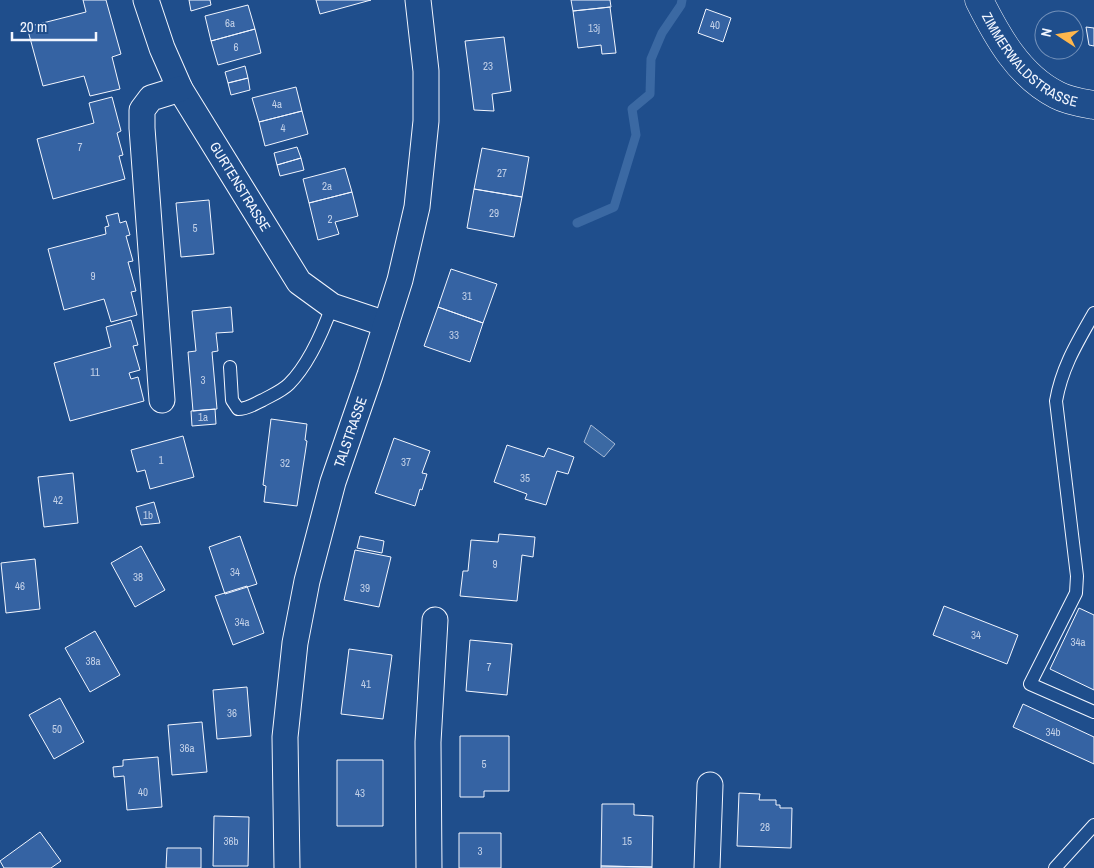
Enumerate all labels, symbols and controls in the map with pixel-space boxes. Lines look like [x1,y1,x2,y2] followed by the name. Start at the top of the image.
[978,9,1080,111] street label: ZIMMERWALDSTRASSE
[12,10,96,42] scale bar
[1034,10,1084,60] north arrow
[20,16,47,37] text: 20 m
[225,16,235,30] house number: 6a
[710,18,720,32] house number: 40
[588,21,600,35] house number: 13j
[1037,26,1056,38] text: N
[233,40,239,54] house number: 6
[483,59,493,73] house number: 23
[272,97,282,111] house number: 4a
[280,121,286,135] house number: 4
[206,138,275,235] street label: GURTENSTRASSE
[77,140,83,154] house number: 7
[497,166,507,180] house number: 27
[322,179,332,193] house number: 2a
[489,206,499,220] house number: 29
[327,212,333,226] house number: 2
[192,221,198,235] house number: 5
[90,269,96,283] house number: 9
[462,289,472,303] house number: 31
[449,328,459,342] house number: 33
[90,365,100,379] house number: 11
[200,373,206,387] house number: 3
[330,394,371,470] street label: TALSTRASSE
[198,410,208,424] house number: 1a
[158,453,164,467] house number: 1
[401,455,411,469] house number: 37
[280,456,290,470] house number: 32
[520,471,530,485] house number: 35
[53,493,63,507] house number: 42
[143,508,153,522] house number: 1b
[492,557,498,571] house number: 9
[230,565,240,579] house number: 34
[133,570,143,584] house number: 38
[15,579,25,593] house number: 46
[360,581,370,595] house number: 39
[234,615,250,629] house number: 34a
[971,628,981,642] house number: 34
[1070,635,1086,649] house number: 34a
[85,654,101,668] house number: 38a
[486,660,492,674] house number: 7
[361,677,371,691] house number: 41
[227,706,237,720] house number: 36
[52,722,62,736] house number: 50
[1045,725,1061,739] house number: 34b
[179,741,195,755] house number: 36a
[481,757,487,771] house number: 5
[138,785,148,799] house number: 40
[355,786,365,800] house number: 43
[760,820,770,834] house number: 28
[223,834,239,848] house number: 36b
[622,834,632,848] house number: 15
[477,844,483,858] house number: 3

